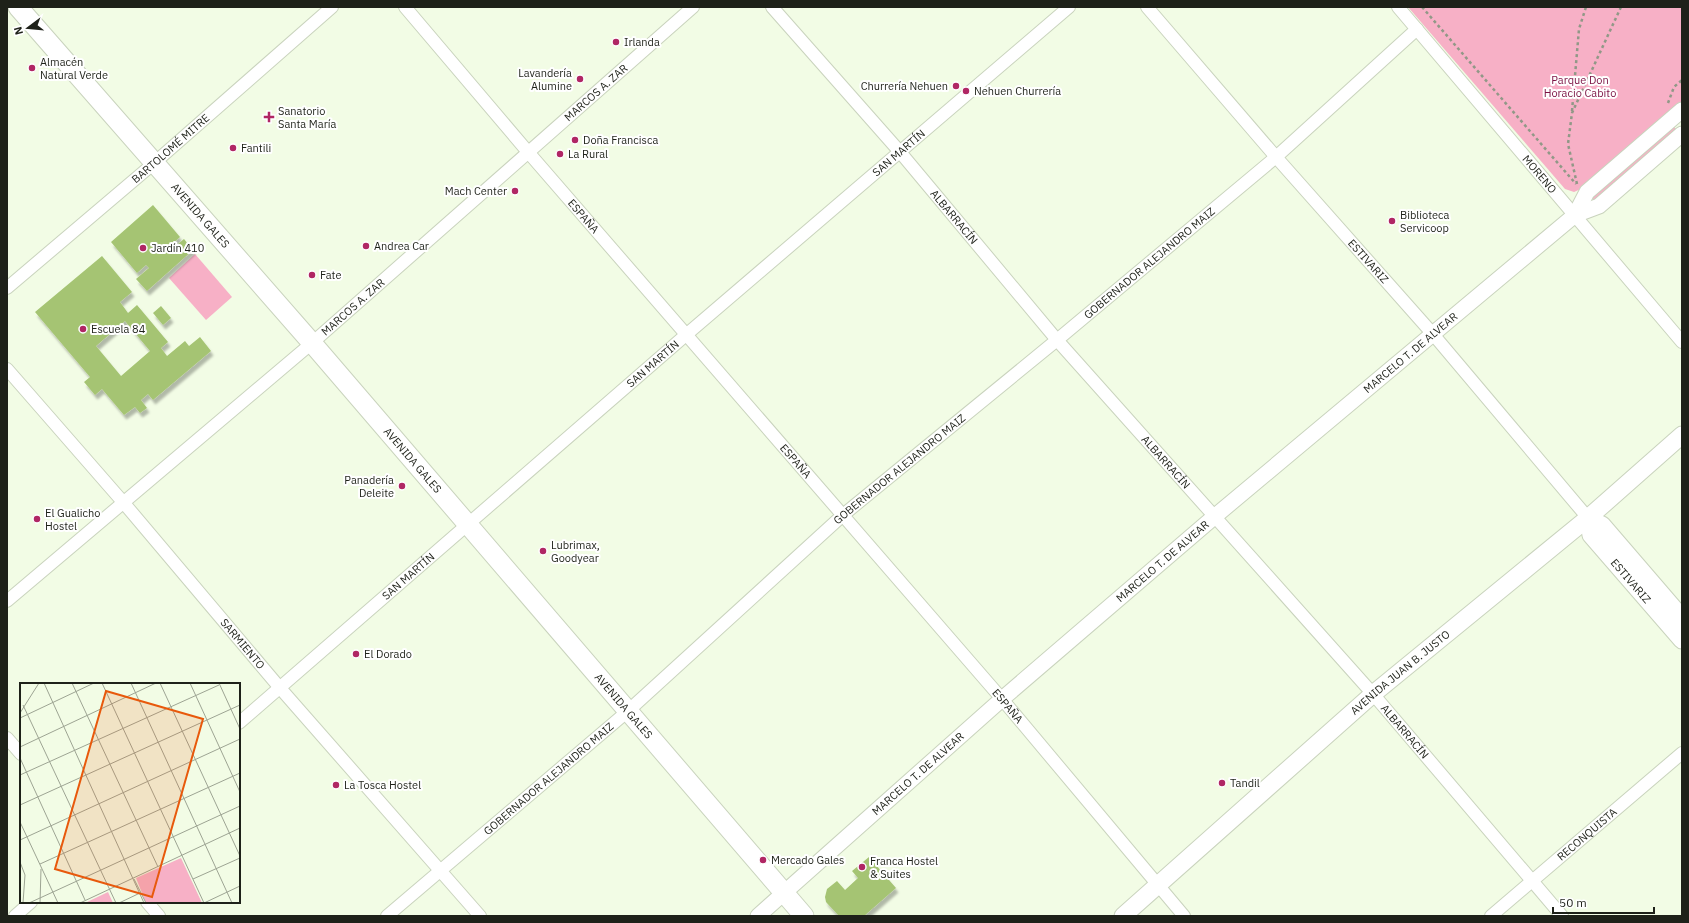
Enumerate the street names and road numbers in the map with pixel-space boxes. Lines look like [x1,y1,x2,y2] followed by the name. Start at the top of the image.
[561,61,630,124] street label: MARCOS A. ZAR
[129,111,212,186] street label: BARTOLOMÉ MITRE
[869,126,928,179] street label: SAN MARTÍN
[1519,152,1560,196] street label: MORENO
[168,180,233,251] street label: AVENIDA GALES
[927,187,981,247] street label: ALBARRACÍN
[565,196,602,236] street label: ESPAÑA
[1081,204,1218,322] street label: GOBERNADOR ALEJANDRO MAIZ
[1345,236,1392,286] street label: ESTIVARIZ
[318,275,387,339] street label: MARCOS A. ZAR
[1361,309,1460,396] street label: MARCELO T. DE ALVEAR
[624,337,682,390] street label: SAN MARTÍN
[830,411,968,527] street label: GOBERNADOR ALEJANDRO MAIZ
[381,425,445,496] street label: AVENIDA GALES
[1139,433,1193,492] street label: ALBARRACÍN
[777,441,814,481] street label: ESPAÑA
[1113,517,1212,605] street label: MARCELO T. DE ALVEAR
[379,550,437,603] street label: SAN MARTÍN
[1608,556,1654,606] street label: ESTIVARIZ
[217,616,268,672] street label: SARMIENTO
[1347,627,1453,718] street label: AVENIDA JUAN B. JUSTO
[592,670,656,742] street label: AVENIDA GALES
[989,686,1026,726] street label: ESPAÑA
[1378,701,1432,761] street label: ALBARRACÍN
[481,719,616,838] street label: GOBERNADOR ALEJANDRO MAIZ
[869,729,967,818] street label: MARCELO T. DE ALVEAR
[1554,805,1620,864] street label: RECONQUISTA

